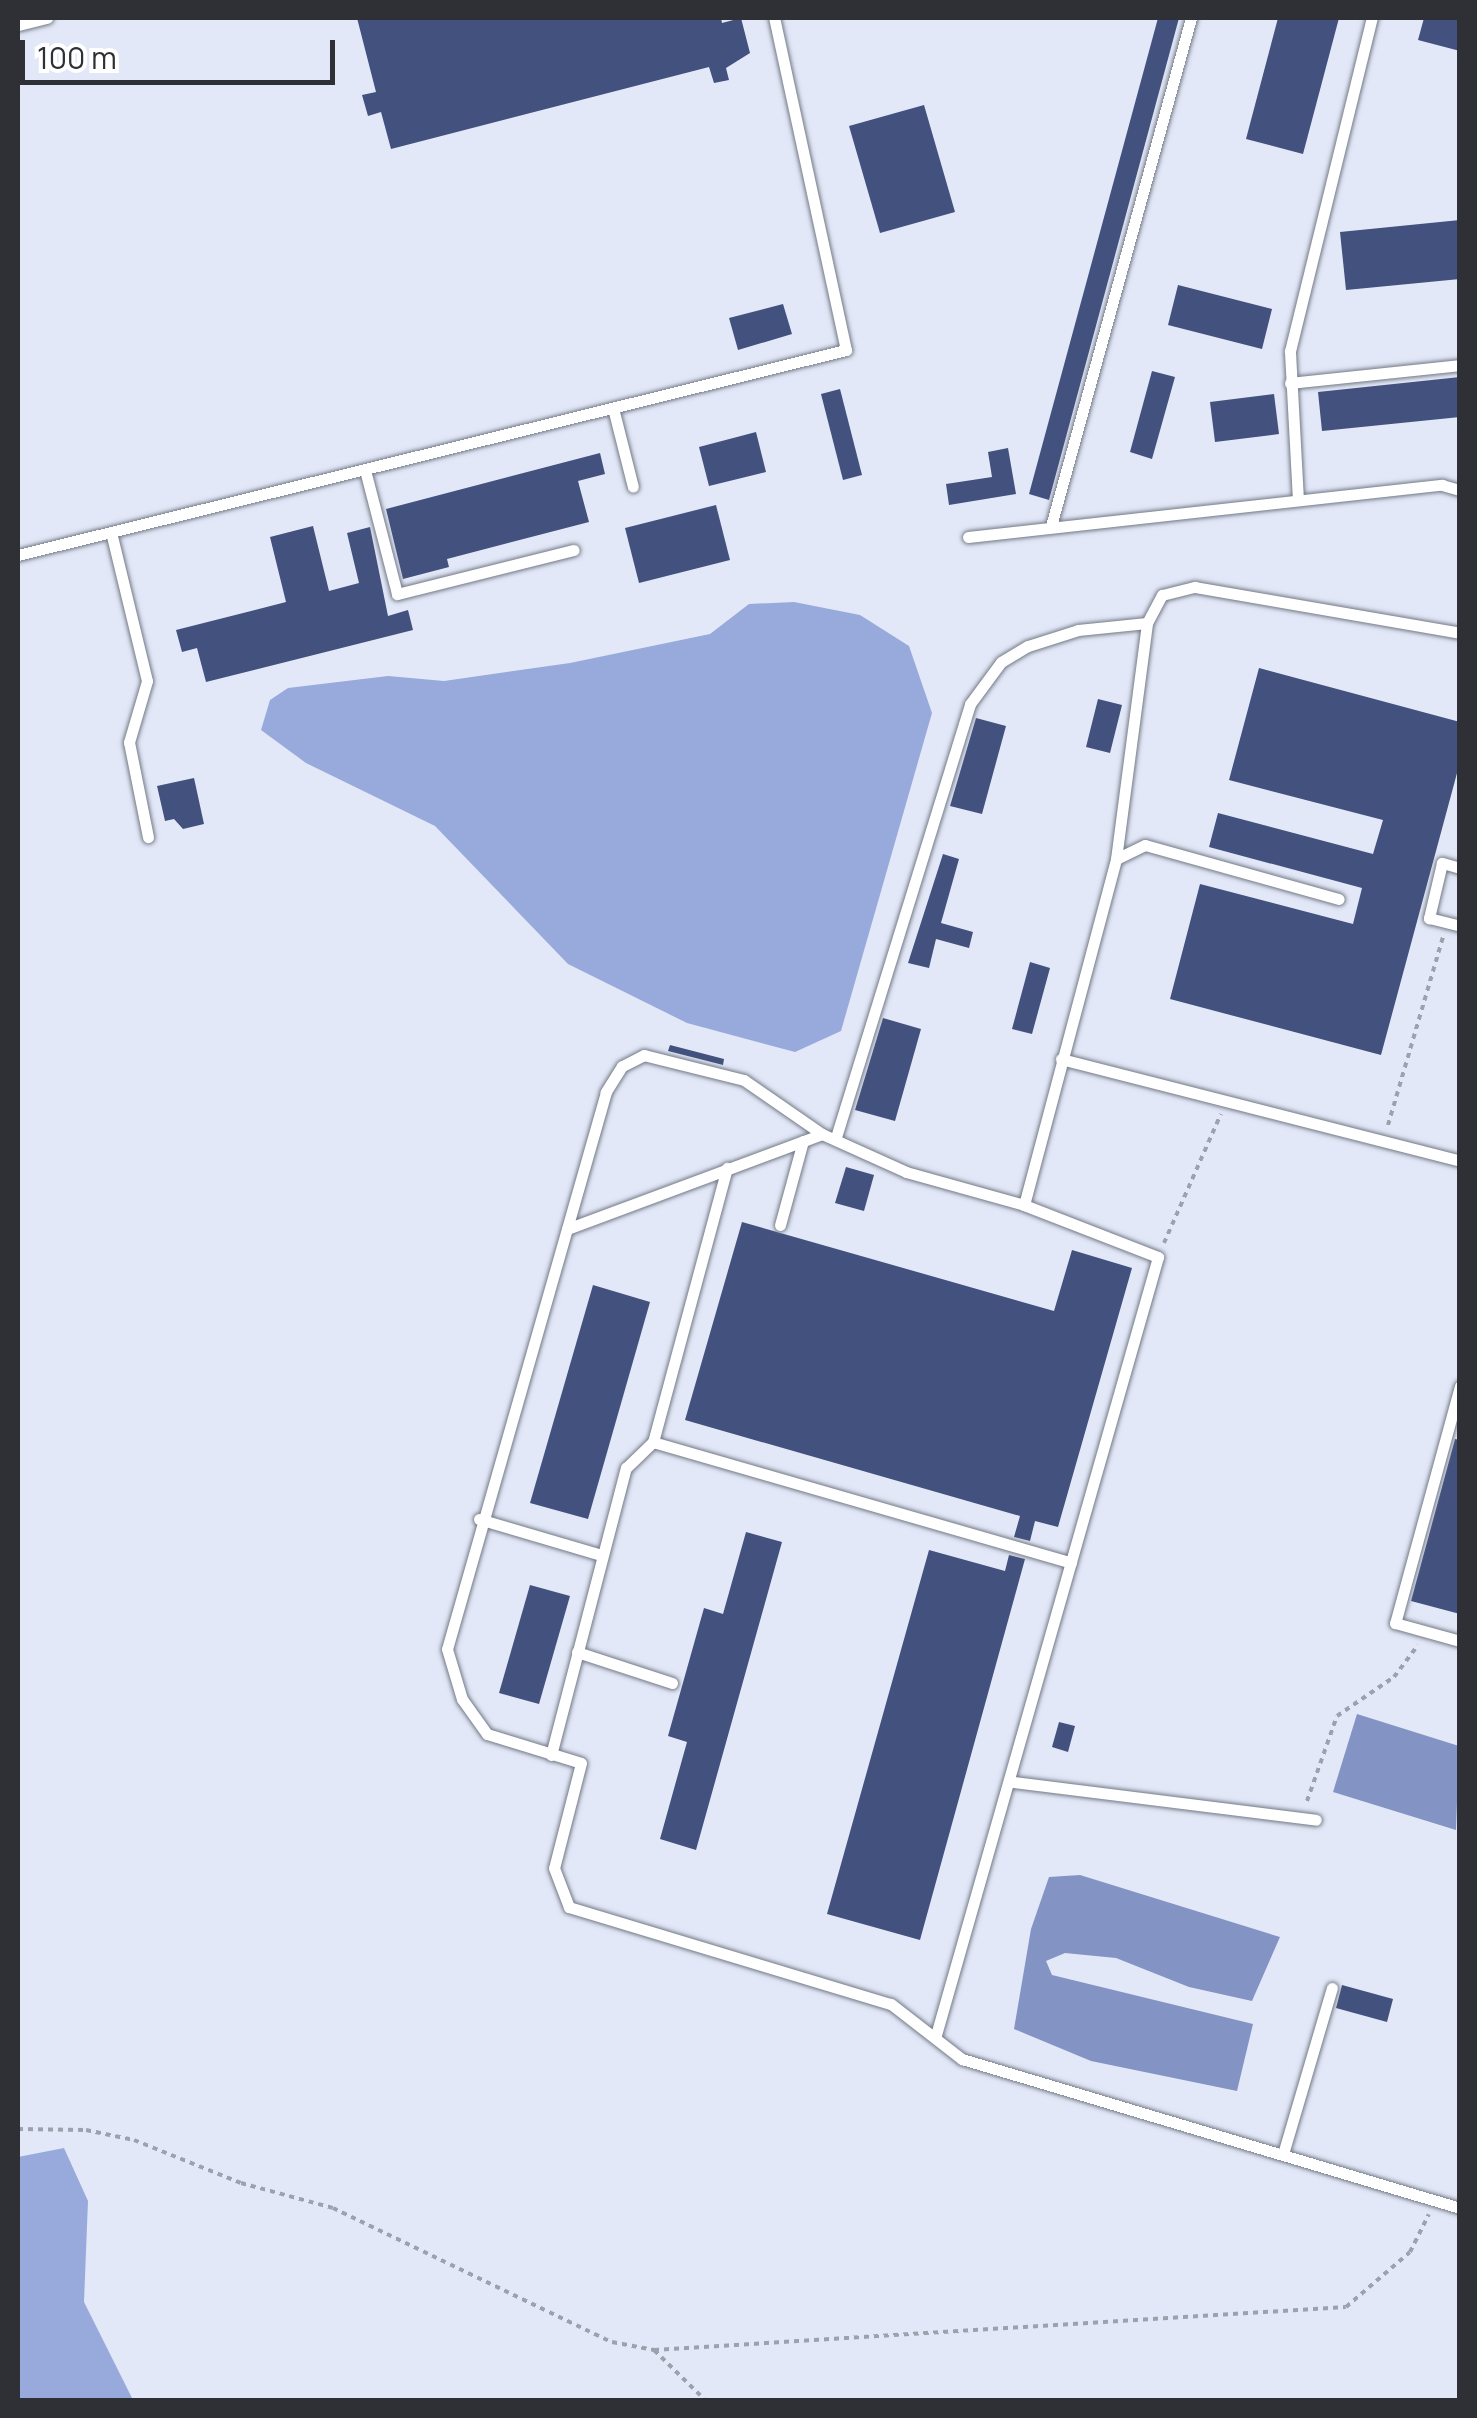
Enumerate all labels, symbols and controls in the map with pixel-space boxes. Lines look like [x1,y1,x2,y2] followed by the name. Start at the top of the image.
[25,20,340,82] scale bar
[37,37,117,78] text: 100 m

